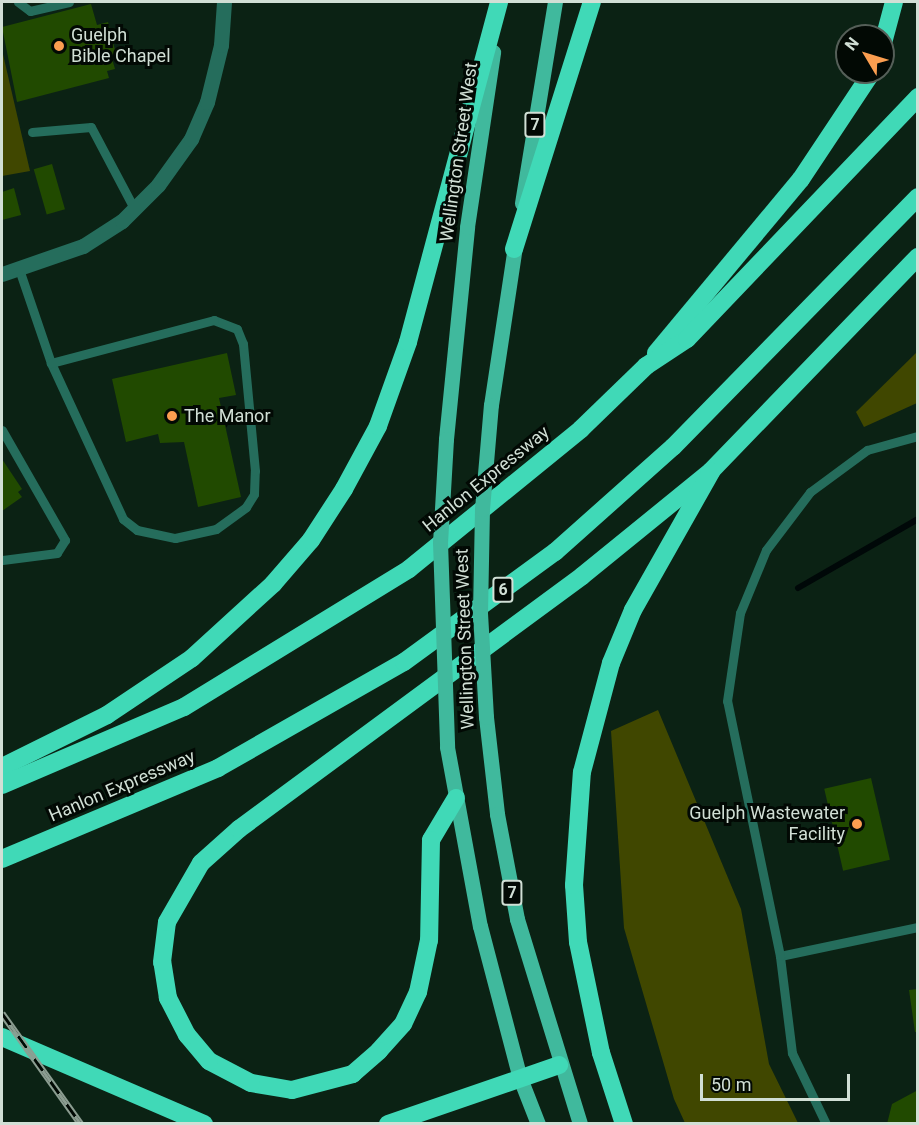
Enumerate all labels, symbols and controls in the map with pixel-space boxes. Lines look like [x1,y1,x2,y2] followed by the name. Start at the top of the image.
[835,24,895,84] north arrow
[71,25,171,68] place label: Guelph Bible Chapel
[841,34,863,54] text: N
[52,39,66,53] marker: Guelph Bible Chapel
[436,61,482,243] street label: Wellington Street West
[523,112,547,138] road number: 7
[184,405,270,427] place label: The Manor
[165,409,179,423] marker: The Manor
[418,421,554,537] street label: Hanlon Expressway
[451,548,479,730] street label: Wellington Street West
[491,577,515,603] road number: 6
[46,745,198,827] street label: Hanlon Expressway
[689,803,845,846] place label: Guelph Wastewater Facility
[850,817,864,831] marker: Guelph Wastewater Facility
[500,880,524,906] road number: 7
[703,1062,853,1100] scale bar
[711,1074,751,1095] text: 50 m

